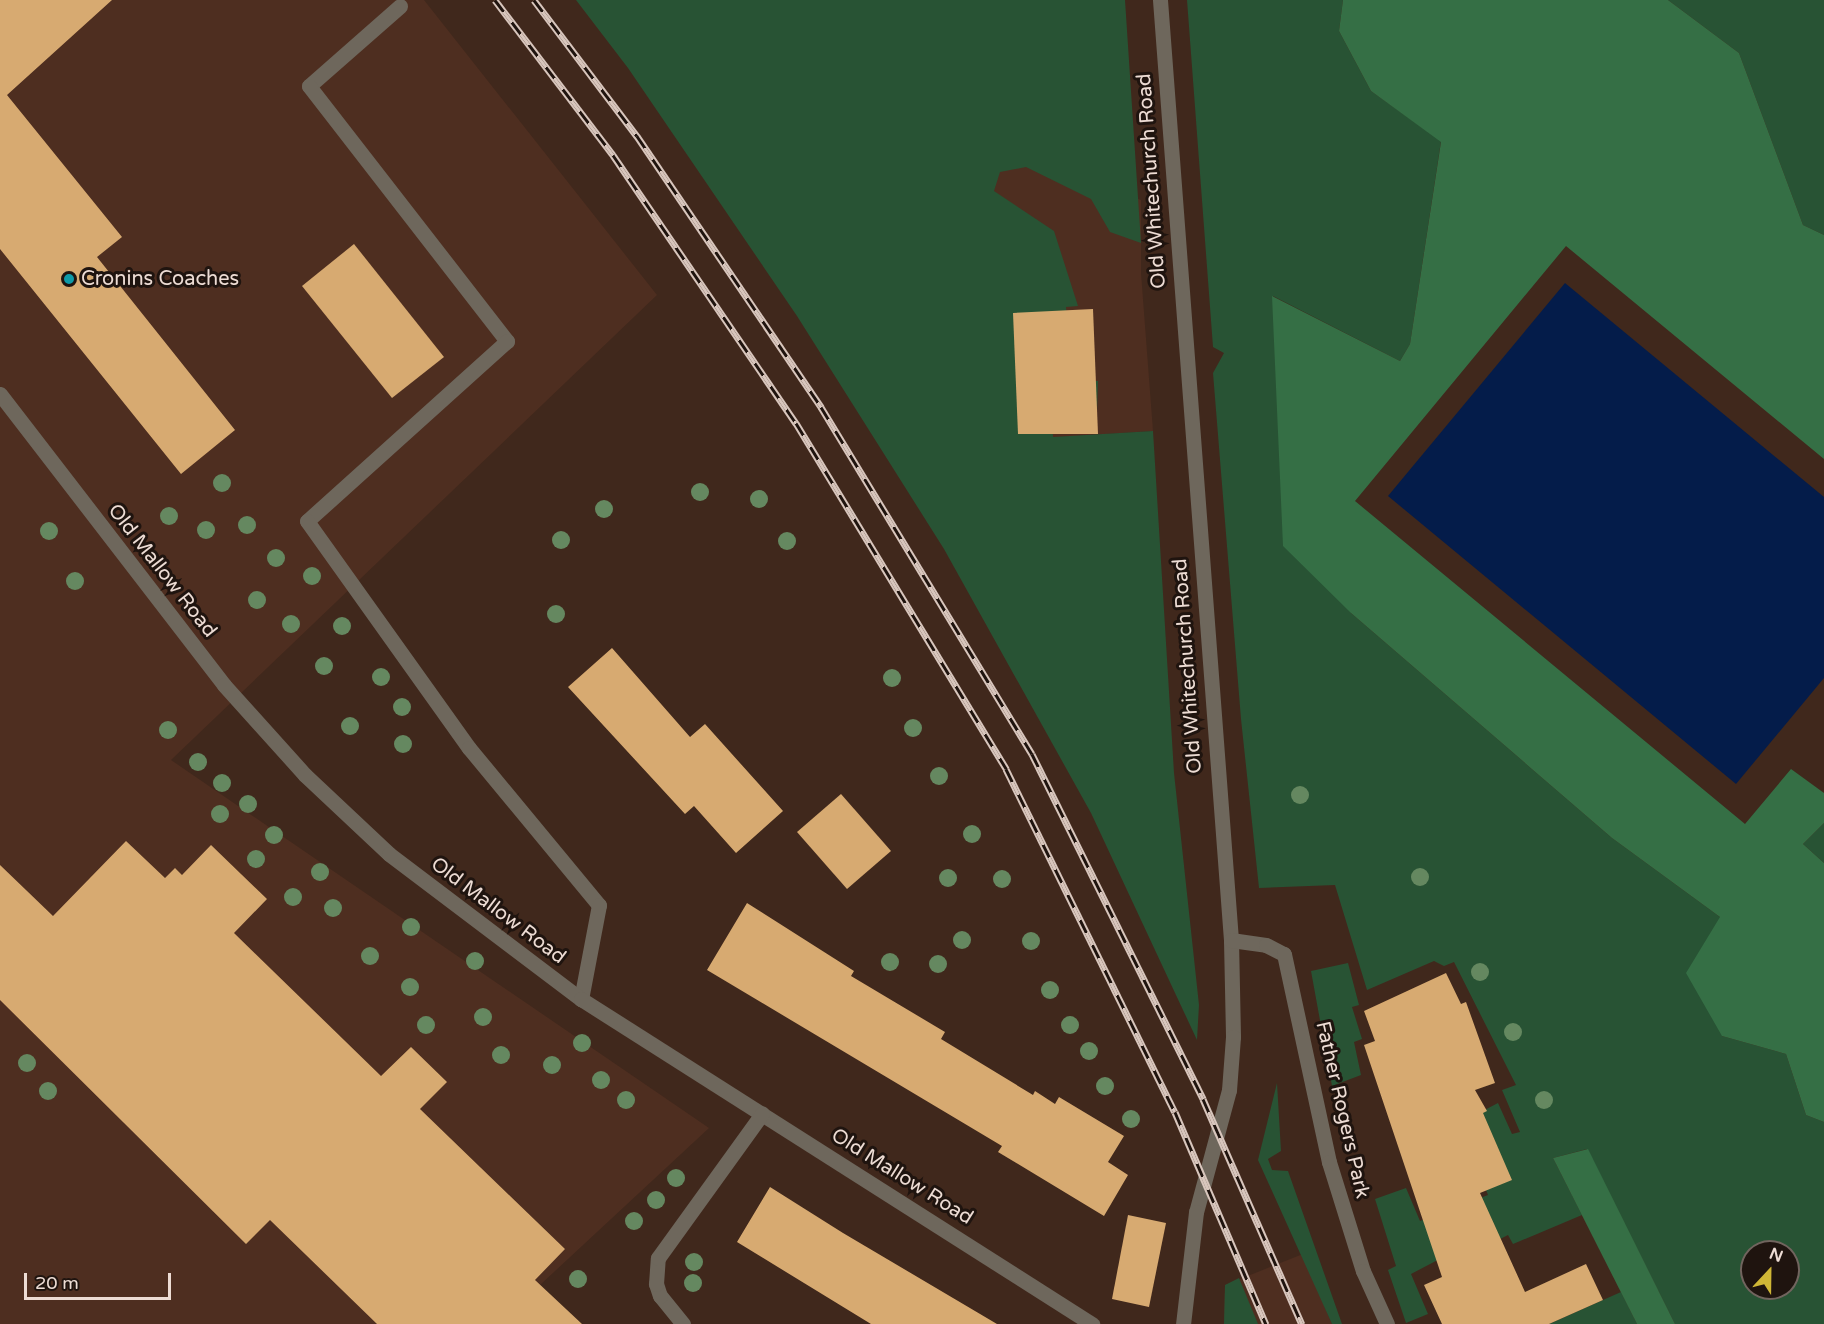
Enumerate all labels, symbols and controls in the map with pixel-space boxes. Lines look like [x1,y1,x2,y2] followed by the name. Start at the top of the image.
[1133,73,1171,289] street label: Old Whitechurch Road
[81,267,239,291] place label: Cronins Coaches
[62,272,76,286] marker: Cronins Coaches
[102,500,222,642] street label: Old Mallow Road
[1169,558,1207,774] street label: Old Whitechurch Road
[426,852,570,970] street label: Old Mallow Road
[1310,1019,1374,1201] street label: Father Rogers Park
[827,1124,977,1230] street label: Old Mallow Road
[1740,1240,1800,1300] north arrow
[1766,1243,1786,1267] text: N
[27,1261,174,1299] scale bar
[35,1272,79,1294] text: 20 m

